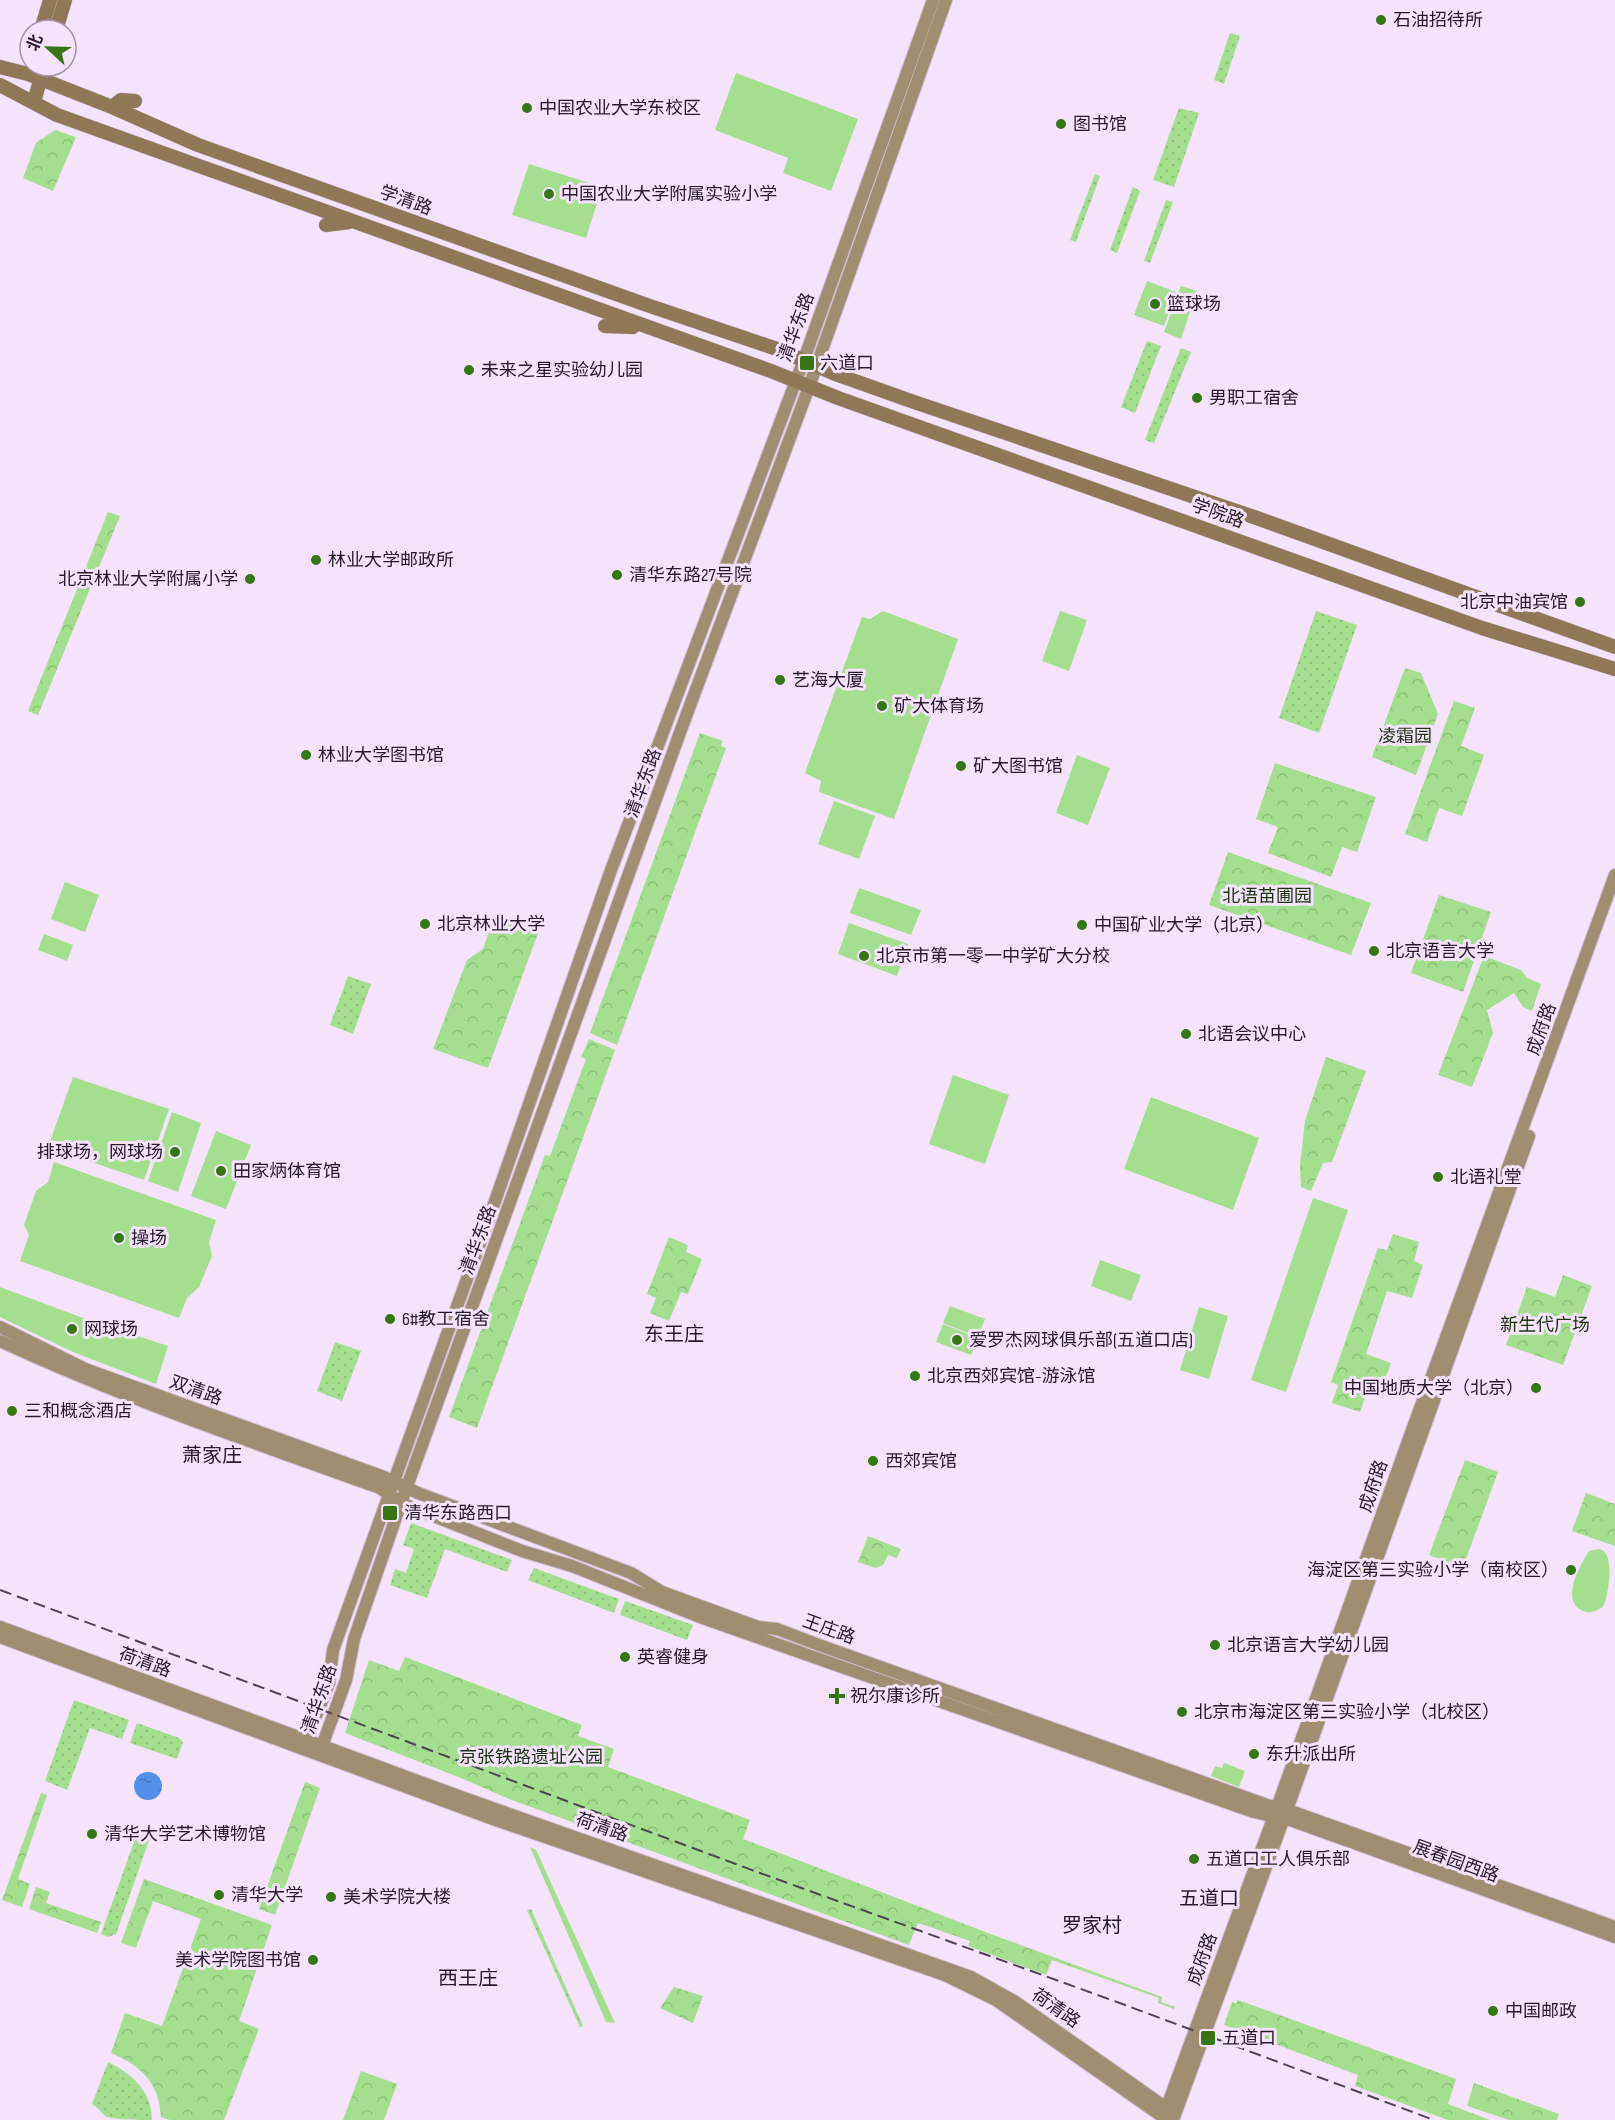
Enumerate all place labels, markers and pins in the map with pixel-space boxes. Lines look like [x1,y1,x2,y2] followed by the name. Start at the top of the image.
[1393,10,1483,31] place label: 石油招待所
[1374,13,1388,27] marker: 石油招待所
[539,98,701,119] place label: 中国农业大学东校区
[520,101,534,115] marker: 中国农业大学东校区
[1073,114,1127,135] place label: 图书馆
[1054,117,1068,131] marker: 图书馆
[561,184,777,205] place label: 中国农业大学附属实验小学
[542,187,556,201] marker: 中国农业大学附属实验小学
[1167,294,1221,315] place label: 篮球场
[1148,297,1162,311] marker: 篮球场
[820,353,874,374] place label: 六道口
[798,354,816,372] marker: 六道口
[481,360,643,381] place label: 未来之星实验幼儿园
[462,363,476,377] marker: 未来之星实验幼儿园
[1209,388,1299,409] place label: 男职工宿舍
[1190,391,1204,405] marker: 男职工宿舍
[328,550,454,571] place label: 林业大学邮政所
[309,553,323,567] marker: 林业大学邮政所
[629,565,752,586] place label: 清华东路27号院
[610,568,624,582] marker: 清华东路27号院
[58,569,238,590] place label: 北京林业大学附属小学
[243,572,257,586] marker: 北京林业大学附属小学
[1460,592,1568,613] place label: 北京中油宾馆
[1573,595,1587,609] marker: 北京中油宾馆
[792,670,864,691] place label: 艺海大厦
[773,673,787,687] marker: 艺海大厦
[894,696,984,717] place label: 矿大体育场
[875,699,889,713] marker: 矿大体育场
[318,745,444,766] place label: 林业大学图书馆
[299,748,313,762] marker: 林业大学图书馆
[973,756,1063,777] place label: 矿大图书馆
[954,759,968,773] marker: 矿大图书馆
[437,914,545,935] place label: 北京林业大学
[1094,915,1274,936] place label: 中国矿业大学（北京）
[418,917,432,931] marker: 北京林业大学
[1075,918,1089,932] marker: 中国矿业大学（北京）
[1386,941,1494,962] place label: 北京语言大学
[1367,944,1381,958] marker: 北京语言大学
[876,946,1110,967] place label: 北京市第一零一中学矿大分校
[857,949,871,963] marker: 北京市第一零一中学矿大分校
[1198,1024,1306,1045] place label: 北语会议中心
[1179,1027,1193,1041] marker: 北语会议中心
[37,1142,163,1163] place label: 排球场，网球场
[168,1145,182,1159] marker: 排球场，网球场
[233,1161,341,1182] place label: 田家炳体育馆
[214,1164,228,1178] marker: 田家炳体育馆
[1450,1167,1522,1188] place label: 北语礼堂
[1431,1170,1445,1184] marker: 北语礼堂
[131,1228,167,1249] place label: 操场
[112,1231,126,1245] marker: 操场
[402,1309,490,1330] place label: 6#教工宿舍
[383,1312,397,1326] marker: 6#教工宿舍
[84,1319,138,1340] place label: 网球场
[65,1322,79,1336] marker: 网球场
[969,1330,1193,1351] place label: 爱罗杰网球俱乐部(五道口店)
[950,1333,964,1347] marker: 爱罗杰网球俱乐部(五道口店)
[927,1366,1096,1387] place label: 北京西郊宾馆-游泳馆
[908,1369,922,1383] marker: 北京西郊宾馆-游泳馆
[1344,1378,1524,1399] place label: 中国地质大学（北京）
[1529,1381,1543,1395] marker: 中国地质大学（北京）
[24,1401,132,1422] place label: 三和概念酒店
[5,1404,19,1418] marker: 三和概念酒店
[885,1451,957,1472] place label: 西郊宾馆
[866,1454,880,1468] marker: 西郊宾馆
[404,1503,512,1524] place label: 清华东路西口
[381,1504,399,1522] marker: 清华东路西口
[1307,1560,1559,1581] place label: 海淀区第三实验小学（南校区）
[1564,1563,1578,1577] marker: 海淀区第三实验小学（南校区）
[1227,1635,1389,1656] place label: 北京语言大学幼儿园
[1208,1638,1222,1652] marker: 北京语言大学幼儿园
[637,1647,709,1668] place label: 英睿健身
[618,1650,632,1664] marker: 英睿健身
[850,1686,940,1707] place label: 祝尔康诊所
[828,1687,846,1705] marker: 祝尔康诊所
[1194,1702,1500,1723] place label: 北京市海淀区第三实验小学（北校区）
[1175,1705,1189,1719] marker: 北京市海淀区第三实验小学（北校区）
[1266,1744,1356,1765] place label: 东升派出所
[1247,1747,1261,1761] marker: 东升派出所
[104,1824,266,1845] place label: 清华大学艺术博物馆
[85,1827,99,1841] marker: 清华大学艺术博物馆
[1206,1849,1350,1870] place label: 五道口工人俱乐部
[1187,1852,1201,1866] marker: 五道口工人俱乐部
[231,1885,303,1906] place label: 清华大学
[343,1887,451,1908] place label: 美术学院大楼
[212,1888,226,1902] marker: 清华大学
[324,1890,338,1904] marker: 美术学院大楼
[175,1950,301,1971] place label: 美术学院图书馆
[306,1953,320,1967] marker: 美术学院图书馆
[1505,2001,1577,2022] place label: 中国邮政
[1486,2004,1500,2018] marker: 中国邮政
[1222,2028,1276,2049] place label: 五道口
[1199,2029,1217,2047] marker: 五道口

